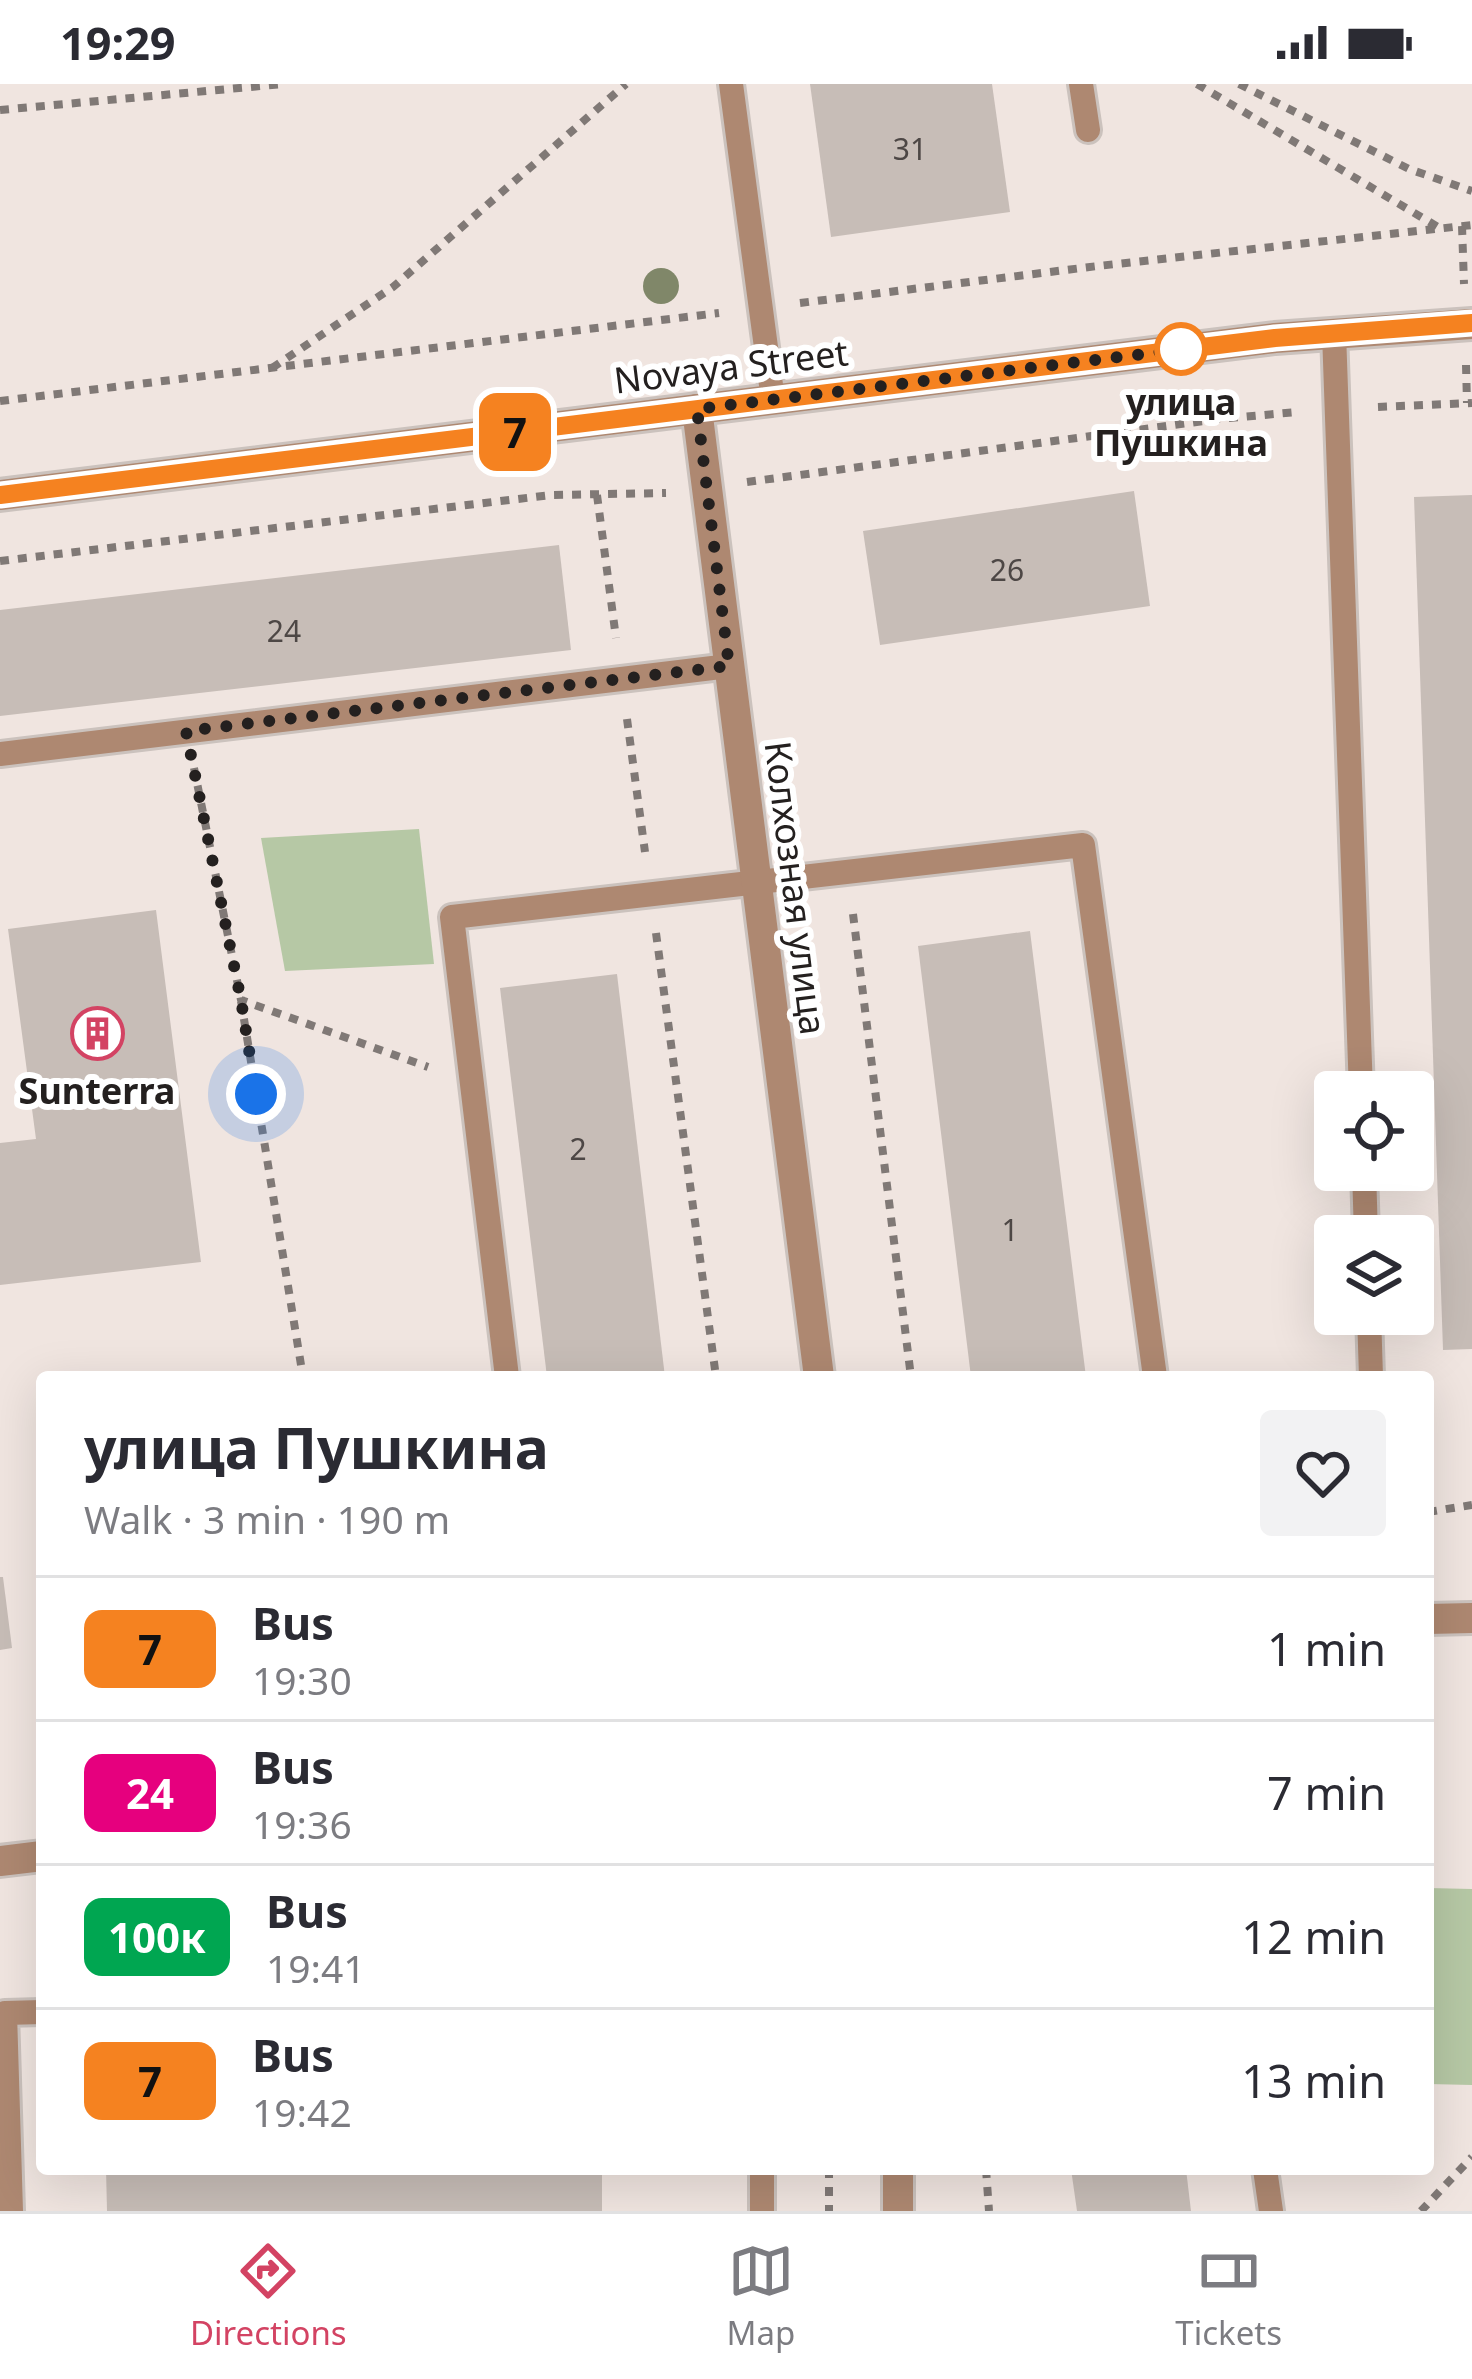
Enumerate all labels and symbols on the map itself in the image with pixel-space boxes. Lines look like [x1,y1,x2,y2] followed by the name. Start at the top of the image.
[893,128,927,169] house number: 31
[1156,324,1206,374] marker: улица Пушкина
[611,327,851,405] street label: Novaya Street
[1094,377,1268,467] place label: улица Пушкина
[476,393,554,471] line badge: 7
[990,549,1024,590] house number: 26
[267,610,301,651] house number: 24
[754,738,838,1038] street label: Колхозная улица
[69,1006,125,1062] building icon: Sunterra
[226,1064,286,1124] your location
[19,1066,175,1115] place label: Sunterra
[569,1128,587,1169] house number: 2
[1001,1209,1019,1250] house number: 1

